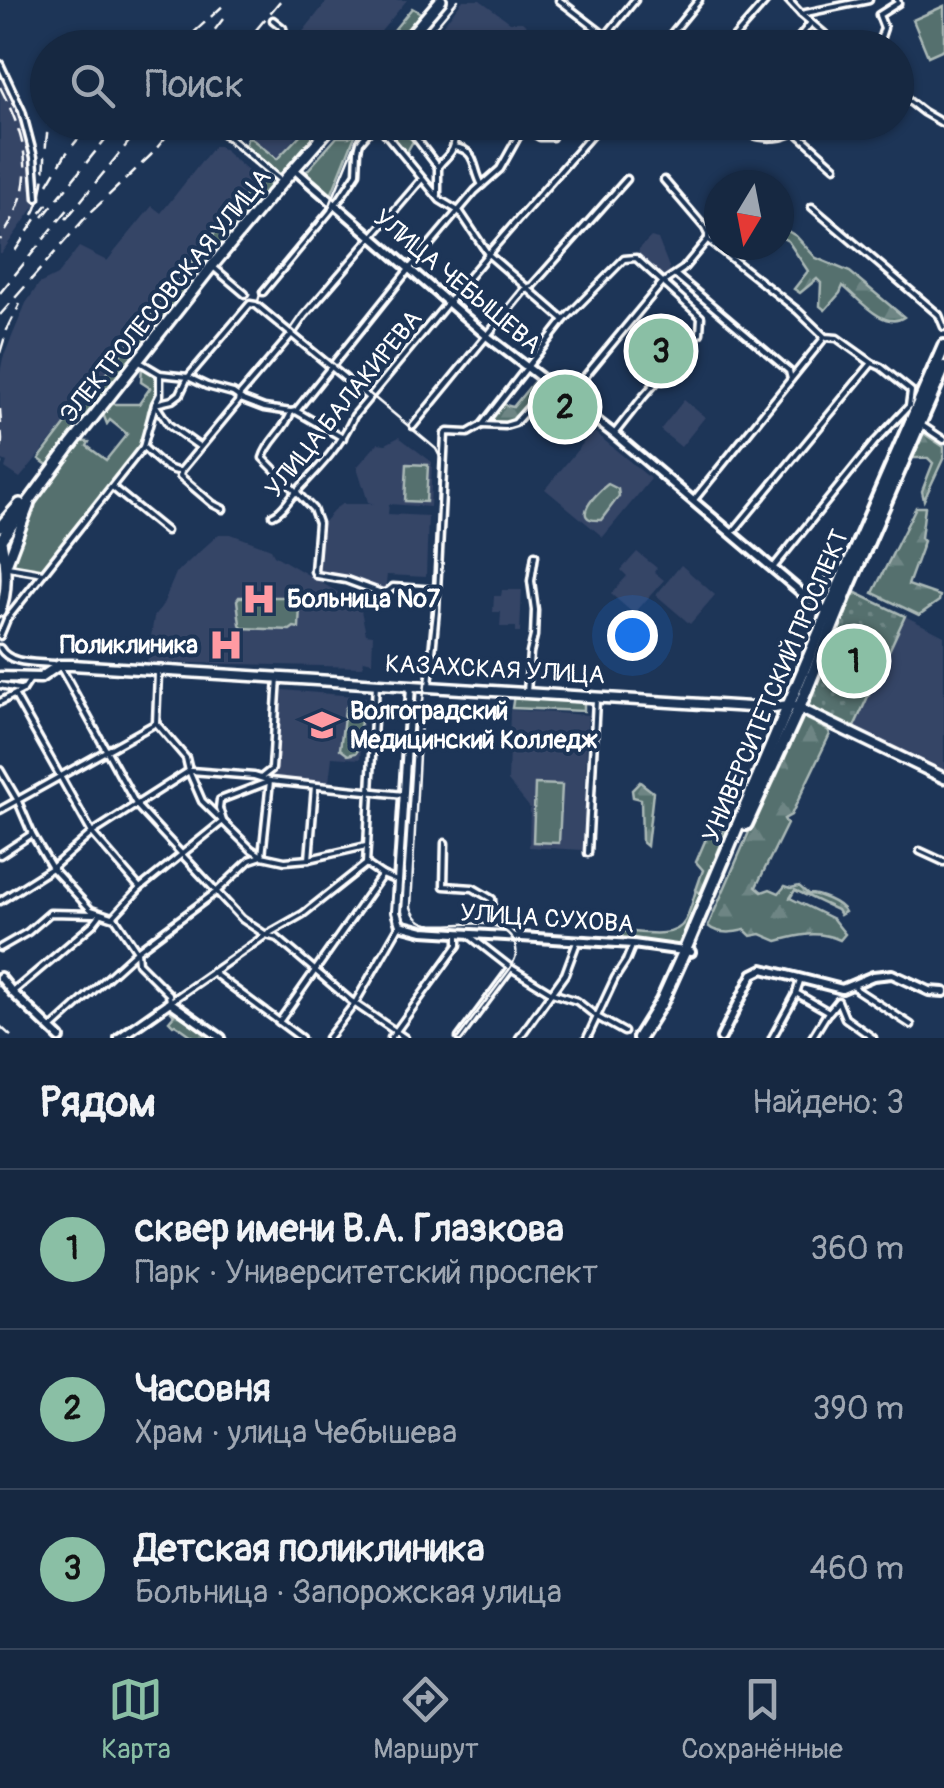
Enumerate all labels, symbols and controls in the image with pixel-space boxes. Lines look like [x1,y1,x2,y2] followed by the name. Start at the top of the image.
[30,30,914,140] search box
[65,58,120,113] icon: search
[145,61,244,109] text: Поиск
[54,163,278,429] street label: ЭЛЕКТРОЛЕСОВСКАЯ УЛИЦА
[704,170,794,260] north arrow
[367,203,547,361] street label: УЛИЦА ЧЕБЫШЕВА
[259,304,429,504] street label: УЛИЦА БАЛАКИРЕВА
[628,314,694,388] pin: 3
[532,370,598,444] pin: 2
[696,525,856,847] street label: УНИВЕРСИТЕТСКИЙ ПРОСПЕКТ
[240,580,278,618] hospital icon: Больница №7
[287,584,441,615] place label: Больница №7
[607,610,658,661] your location
[822,624,886,698] pin: 1
[207,626,245,664] hospital icon: Поликлиника
[60,630,198,661] place label: Поликлиника
[384,649,606,691] street label: КАЗАХСКАЯ УЛИЦА
[350,696,598,756] place label: Волгоградский Медицинский Колледж
[303,706,341,744] school or university icon: Волгоградский Медицинский Колледж
[459,897,635,941] street label: УЛИЦА СУХОВА
[40,1077,156,1129] text: Рядом
[752,1083,904,1123] text: Найдено: 3
[135,1205,564,1253] text: сквер имени В.А. Глазкова
[66,1229,79,1269] text: 1
[810,1229,904,1269] text: 360 m
[135,1253,598,1293] text: Парк · Университетский проспект
[135,1365,271,1413] text: Часовня
[64,1389,81,1429] text: 2
[812,1389,904,1429] text: 390 m
[135,1413,457,1453] text: Храм · улица Чебышева
[135,1525,485,1573] text: Детская поликлиника
[64,1549,81,1589] text: 3
[810,1549,904,1589] text: 460 m
[135,1573,562,1613] text: Больница · Запорожская улица
[101,1672,171,1767] tab: Карта
[373,1672,479,1767] tab: Маршрут
[681,1672,843,1767] tab: Сохранённые

